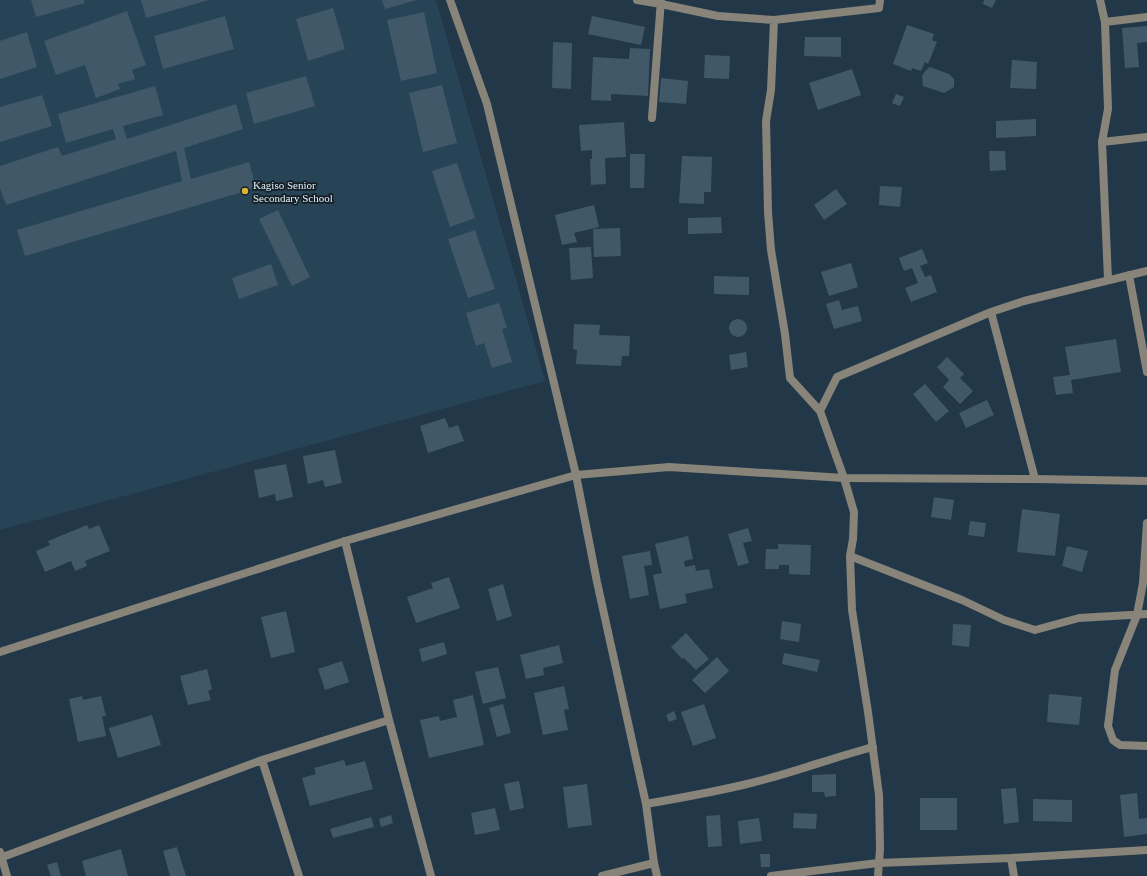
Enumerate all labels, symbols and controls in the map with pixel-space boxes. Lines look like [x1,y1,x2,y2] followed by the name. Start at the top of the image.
[253,179,333,204] place label: Kagiso Senior Secondary School
[240,186,250,196] marker: Kagiso Senior Secondary School

